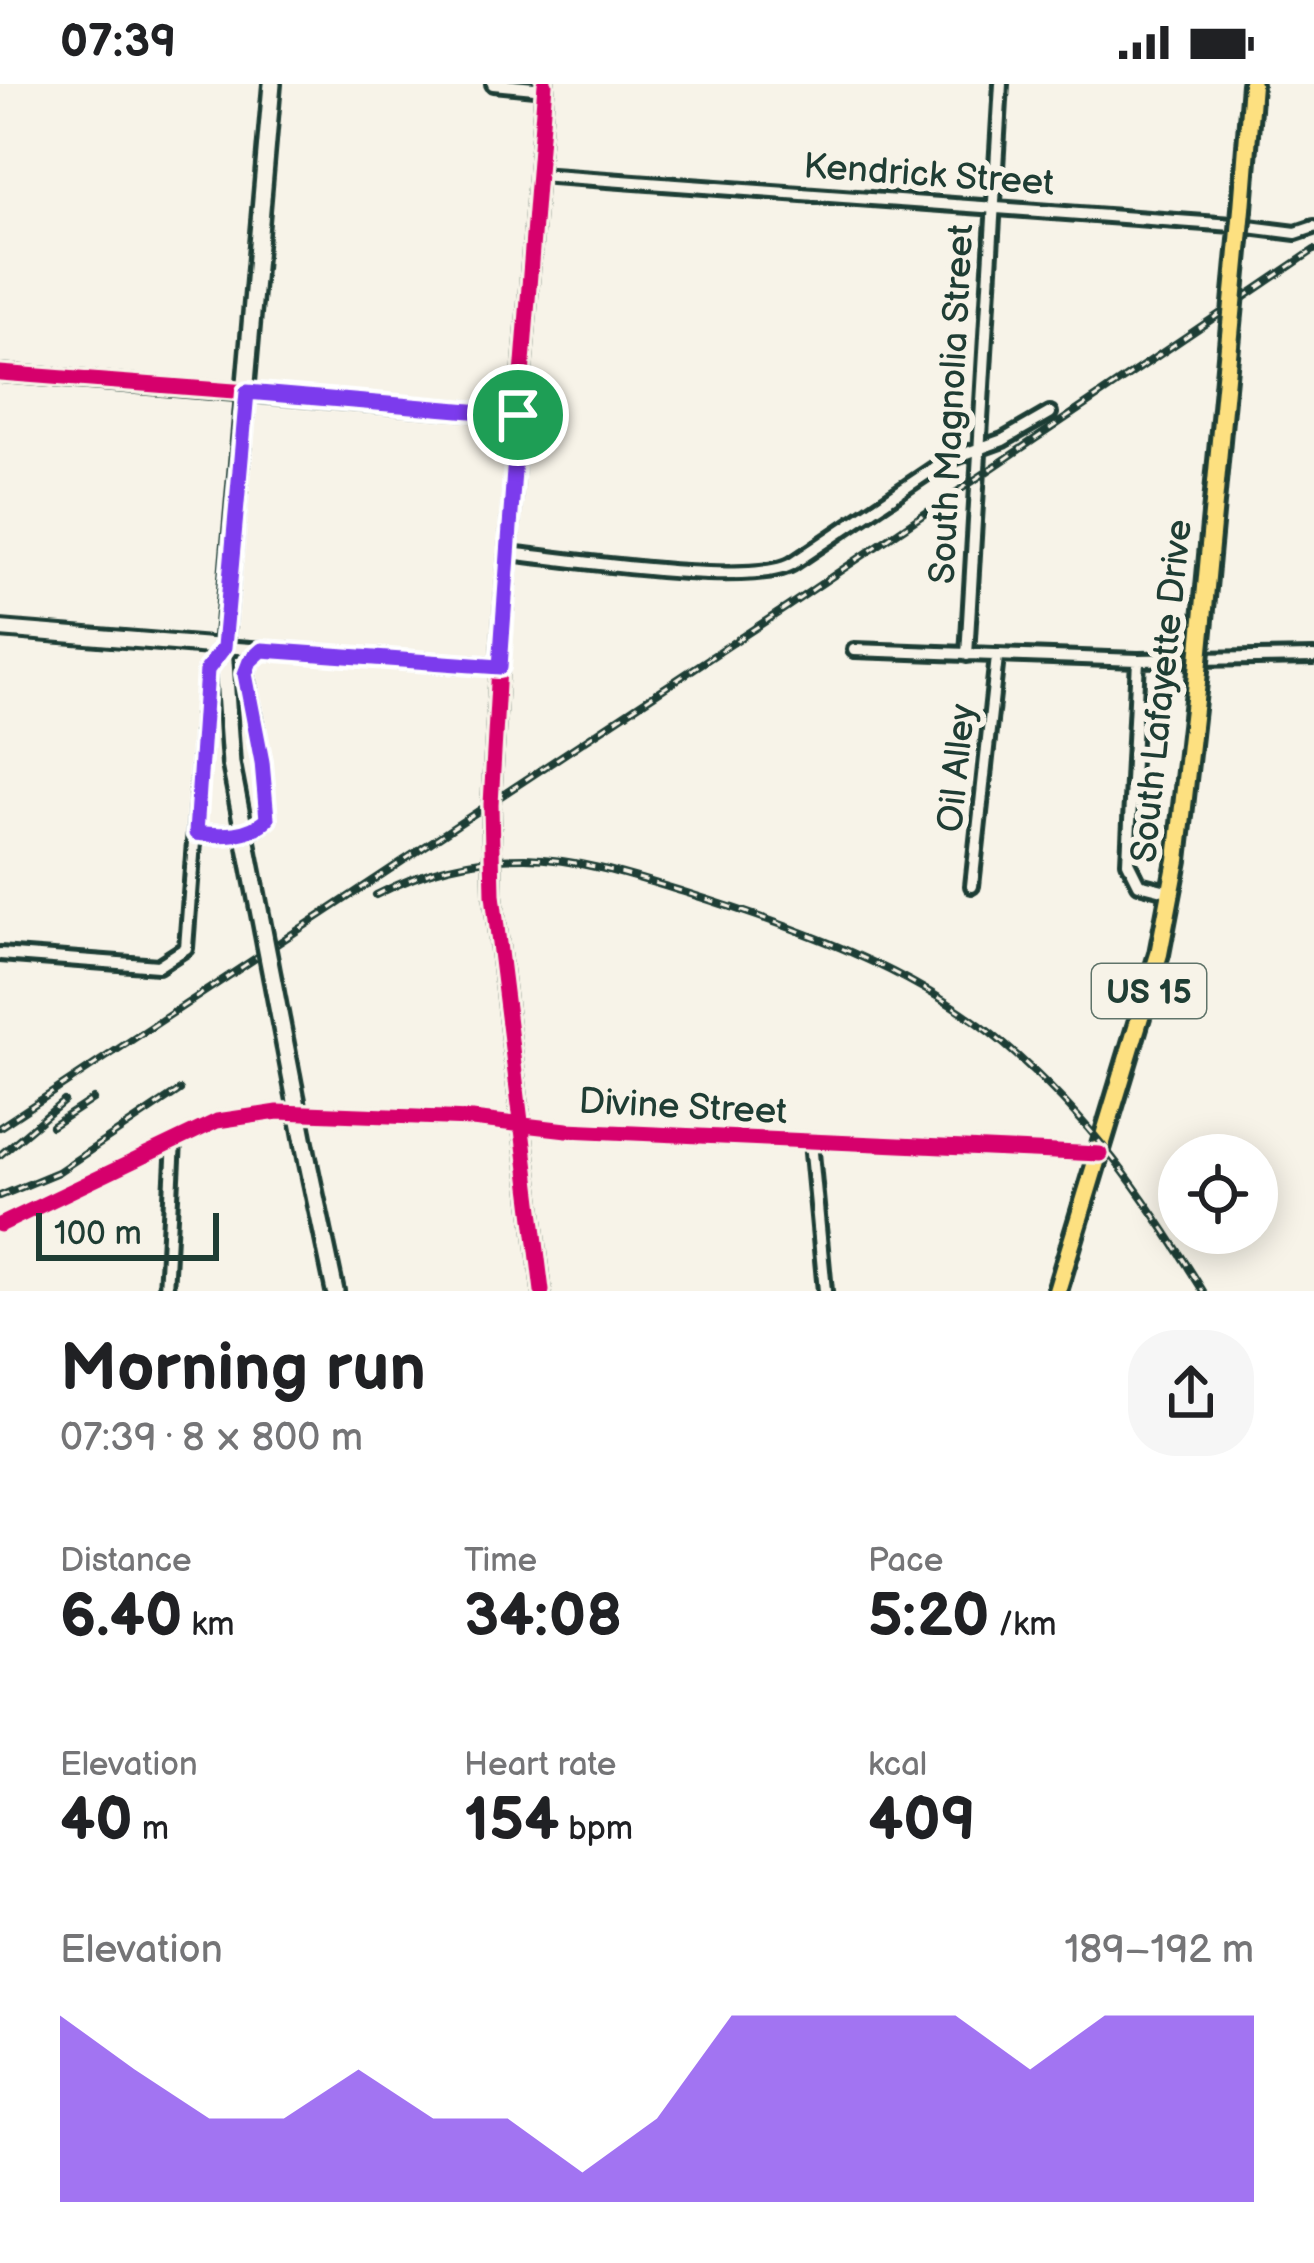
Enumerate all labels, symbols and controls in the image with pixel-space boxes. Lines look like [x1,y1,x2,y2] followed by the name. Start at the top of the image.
[60,15,176,70] text: 07:39
[802,145,1056,206] street label: Kendrick Street
[922,223,983,585] street label: South Magnolia Street
[467,364,569,466] pin
[485,382,551,448] icon: arrive
[1123,518,1202,865] street label: South Lafayette Drive
[929,701,986,834] street label: Oil Alley
[1092,964,1206,1018] road number: US 15
[578,1081,788,1134] street label: Divine Street
[1158,1134,1278,1254] map controls
[1158,1134,1278,1254] button: locate
[36,1207,219,1260] scale bar
[54,1214,142,1254] text: 100 m
[60,1330,426,1409] text: Morning run
[1128,1330,1254,1456] button: share
[60,1415,363,1462] text: 07:39 · 8 × 800 m
[60,1541,192,1581] text: Distance
[464,1541,537,1581] text: Time
[868,1541,943,1581] text: Pace
[60,1581,182,1653] text: 6.40
[464,1581,622,1653] text: 34:08
[868,1581,989,1653] text: 5:20
[182,1605,235,1645] text: km
[989,1605,1057,1645] text: /km
[60,1745,198,1785] text: Elevation
[464,1745,616,1785] text: Heart rate
[868,1745,927,1785] text: kcal
[60,1785,133,1857] text: 40
[464,1785,559,1857] text: 154
[868,1785,976,1857] text: 409
[133,1809,169,1849] text: m
[559,1809,633,1849] text: bpm
[60,1927,223,1974] text: Elevation
[1064,1927,1254,1974] text: 189–192 m

